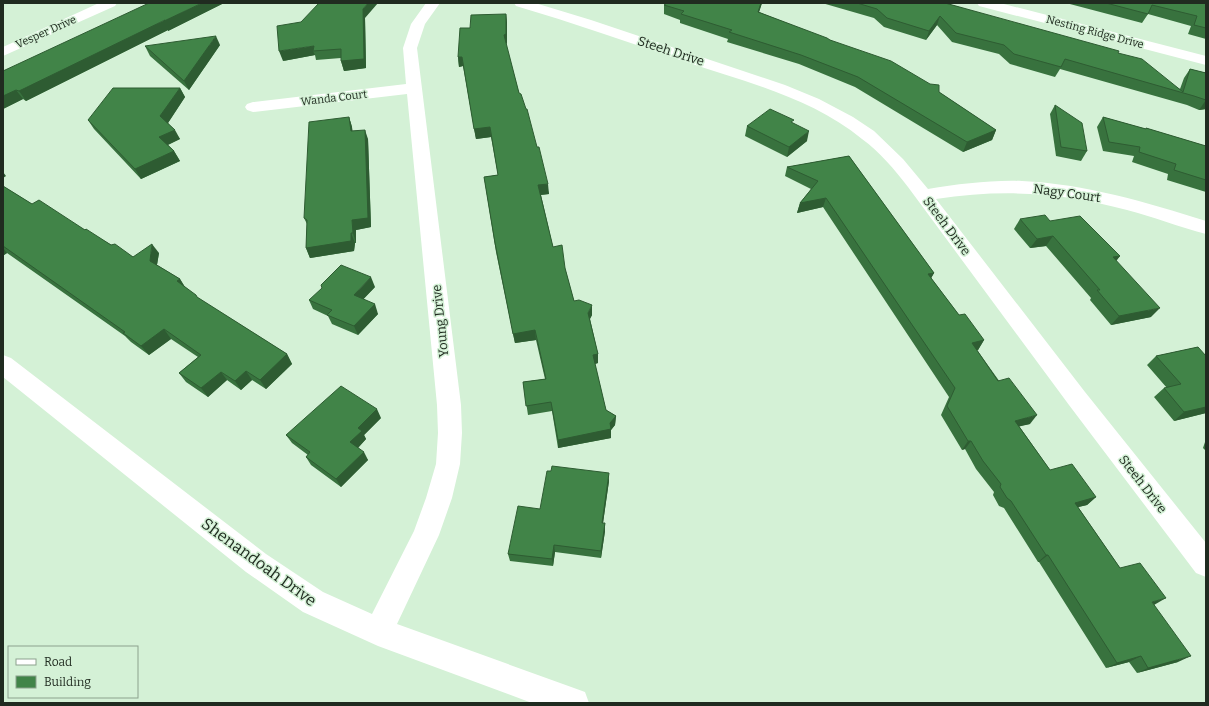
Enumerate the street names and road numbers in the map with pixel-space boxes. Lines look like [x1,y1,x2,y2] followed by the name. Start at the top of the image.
[14,13,78,51] street label: Vesper Drive
[1045,13,1145,51] street label: Nesting Ridge Drive
[636,33,706,69] street label: Steeh Drive
[300,87,368,109] street label: Wanda Court
[1032,181,1102,205] street label: Nagy Court
[920,194,974,258] street label: Steeh Drive
[429,284,451,358] street label: Young Drive
[1116,452,1170,516] street label: Steeh Drive
[198,514,320,610] street label: Shenandoah Drive

